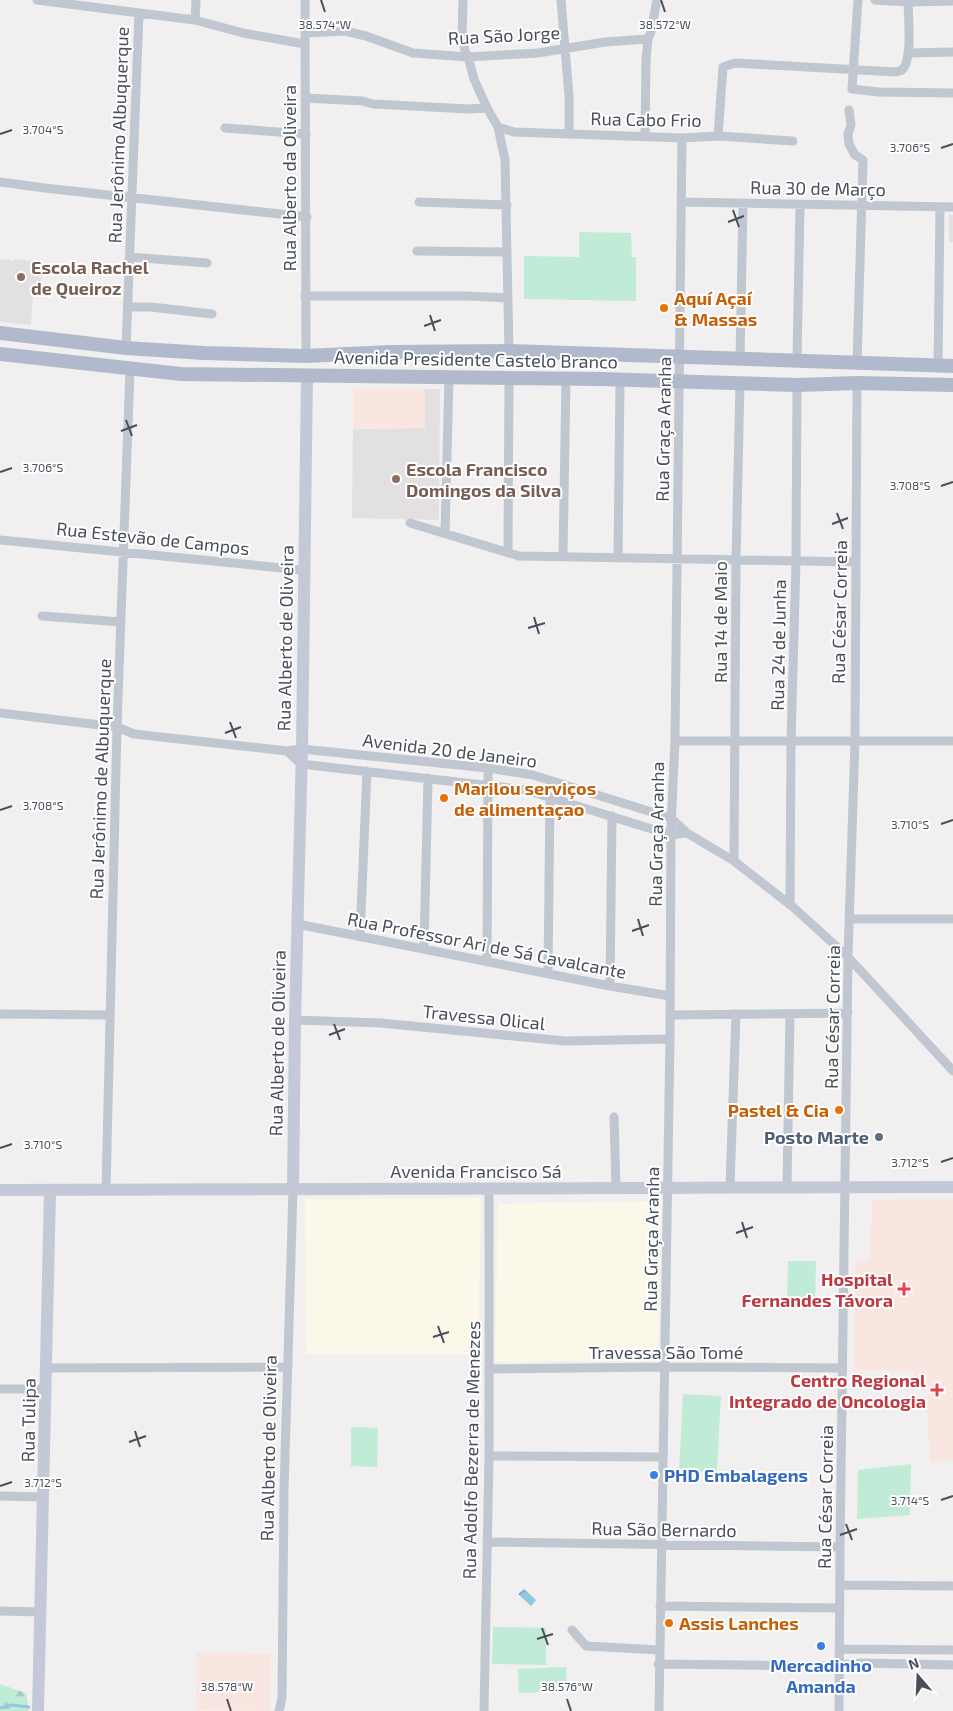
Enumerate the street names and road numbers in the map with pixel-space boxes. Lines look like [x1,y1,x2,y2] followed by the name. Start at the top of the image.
[447,21,561,49] street label: Rua São Jorge
[103,26,133,244] street label: Rua Jerônimo Albuquerque
[278,85,300,271] street label: Rua Alberto da Oliveira
[590,107,702,131] street label: Rua Cabo Frio
[750,176,886,201] street label: Rua 30 de Março
[334,346,618,372] street label: Avenida Presidente Castelo Branco
[651,356,676,502] street label: Rua Graça Aranha
[55,517,251,559] street label: Rua Estevão de Campos
[827,540,851,684] street label: Rua César Correia
[272,545,298,731] street label: Rua Alberto de Oliveira
[709,561,731,683] street label: Rua 14 de Maio
[766,579,790,711] street label: Rua 24 de Junha
[85,658,115,900] street label: Rua Jerônimo de Albuquerque
[362,728,538,772] street label: Avenida 20 de Janeiro
[644,761,669,907] street label: Rua Graça Aranha
[346,907,628,983] street label: Rua Professor Ari de Sá Cavalcante
[820,945,844,1089] street label: Rua César Correia
[264,950,290,1136] street label: Rua Alberto de Oliveira
[422,1000,547,1034] street label: Travessa Olical
[390,1160,562,1182] street label: Avenida Francisco Sá
[639,1166,664,1312] street label: Rua Graça Aranha
[458,1321,484,1579] street label: Rua Adolfo Bezerra de Menezes
[588,1341,744,1363] street label: Travessa São Tomé
[255,1355,281,1541] street label: Rua Alberto de Oliveira
[16,1378,40,1462] street label: Rua Tulipa
[813,1425,837,1569] street label: Rua César Correia
[591,1517,737,1541] street label: Rua São Bernardo

